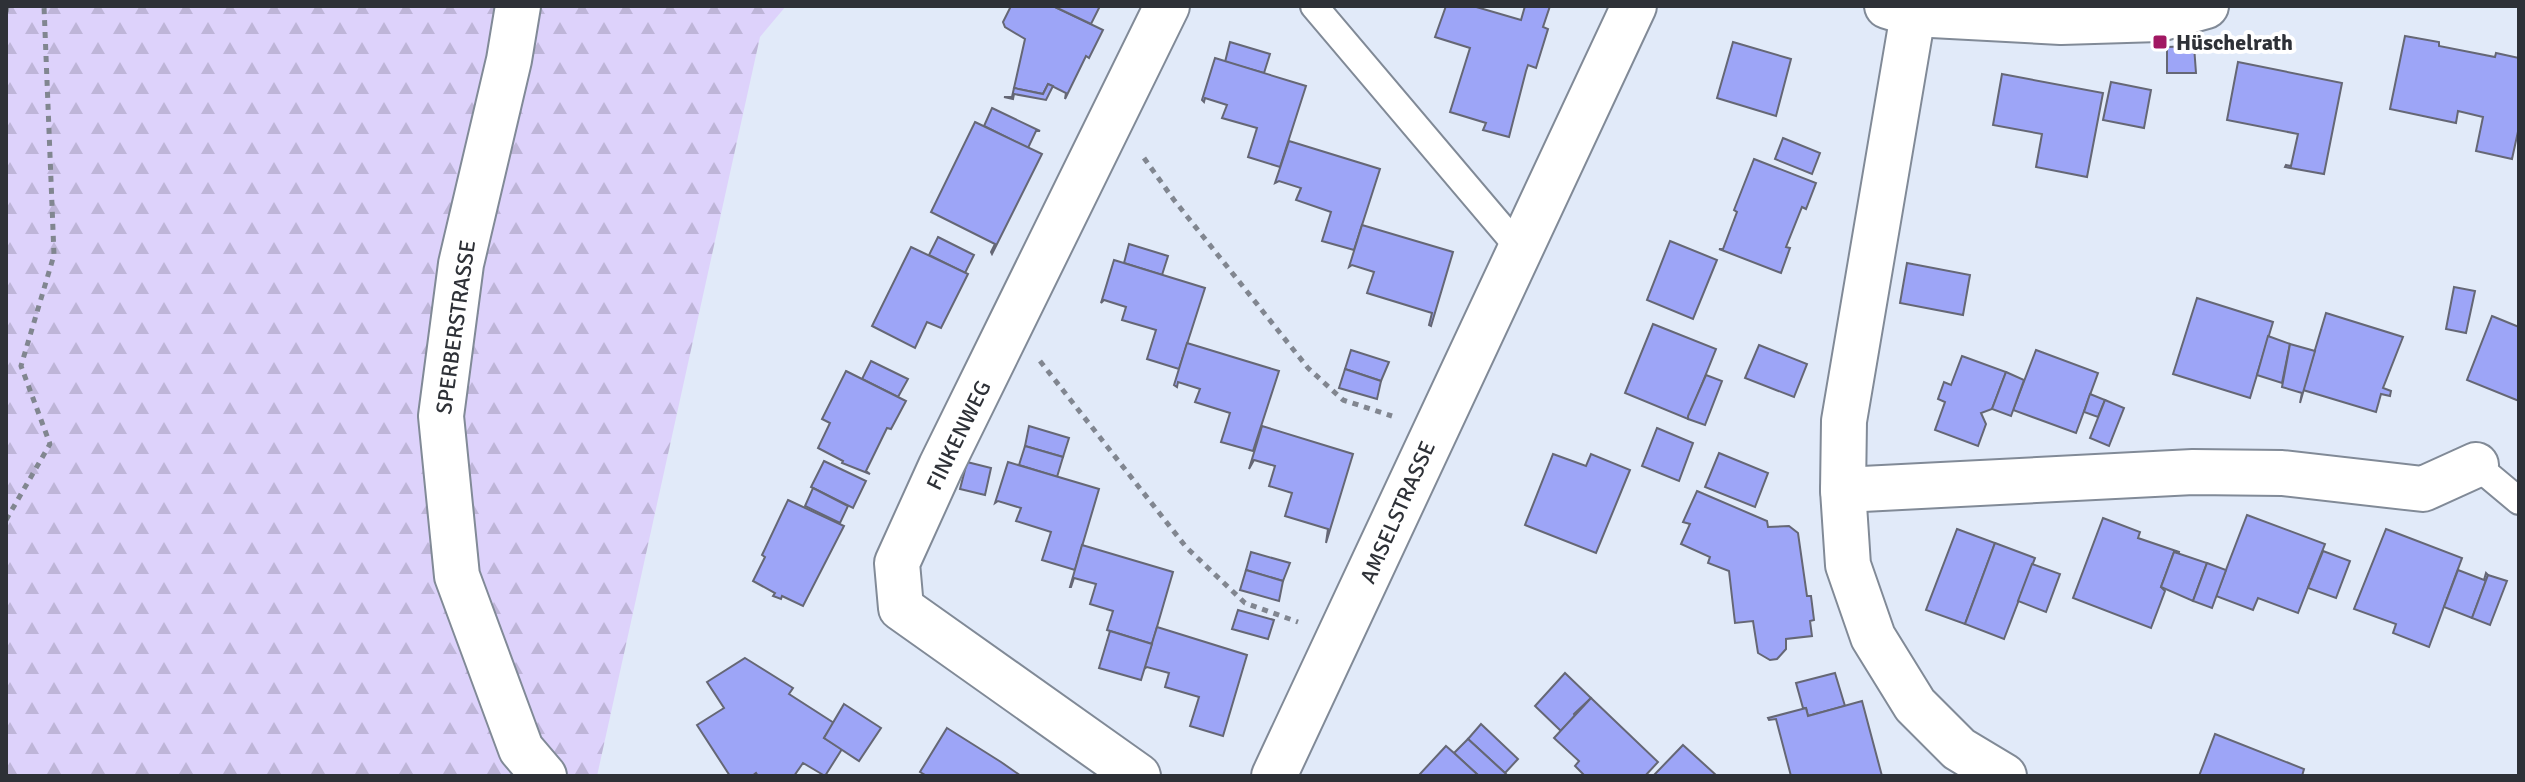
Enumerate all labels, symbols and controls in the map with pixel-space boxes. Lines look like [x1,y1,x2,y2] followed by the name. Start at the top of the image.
[2176,29,2293,56] place label: Hüschelrath
[2151,33,2169,51] marker: Hüschelrath
[430,238,481,416] street label: SPERBERSTRASSE
[920,376,997,494] street label: FINKENWEG
[1354,437,1441,588] street label: AMSELSTRASSE

